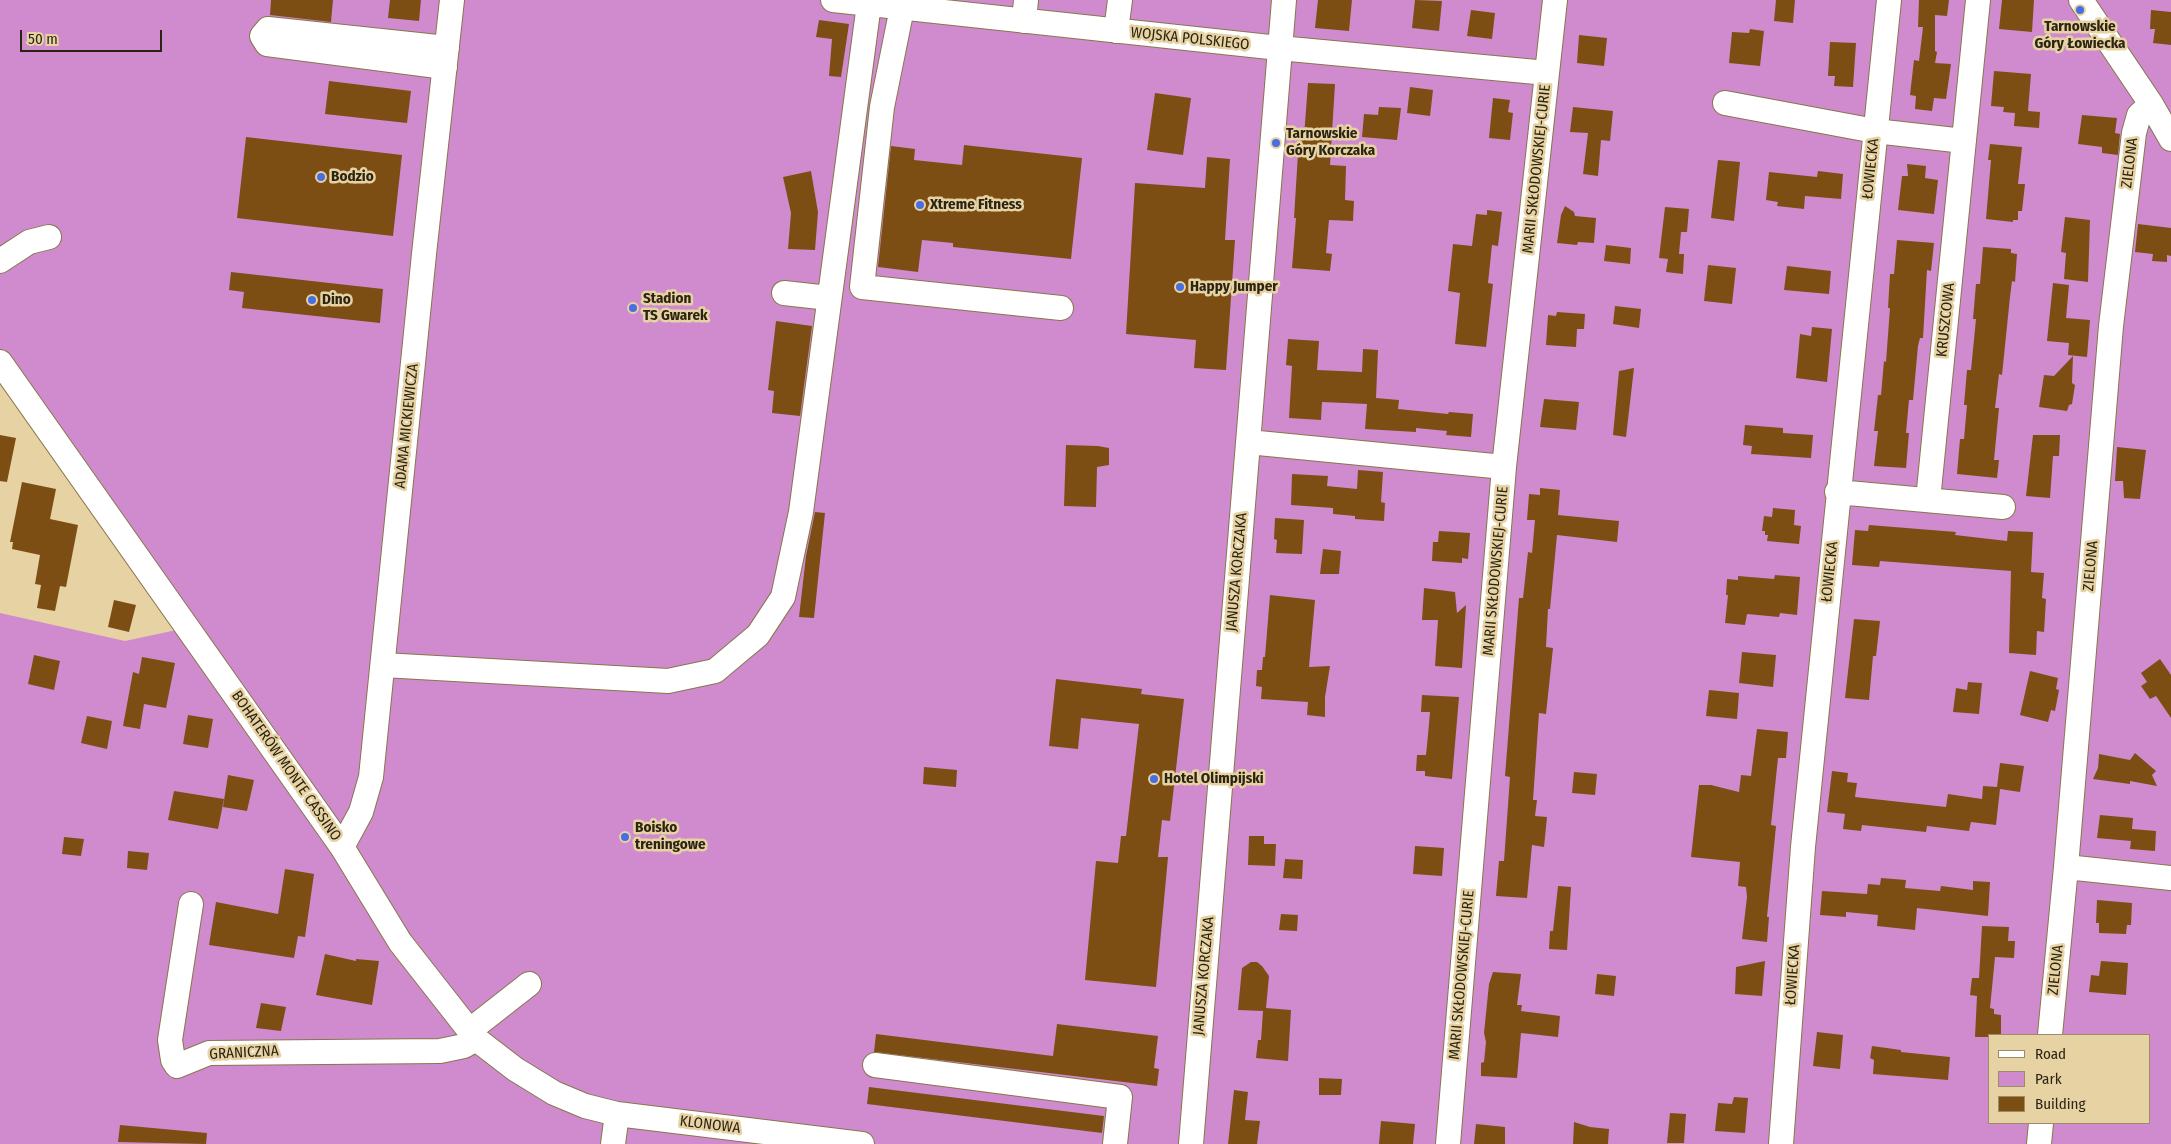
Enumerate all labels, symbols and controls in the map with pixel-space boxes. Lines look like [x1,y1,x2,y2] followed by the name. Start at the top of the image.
[2074,4,2086,16] marker: Tarnowskie Góry Łowiecka
[2034,18,2126,53] place label: Tarnowskie Góry Łowiecka
[22,20,165,52] scale bar
[1130,24,1250,54] street label: WOJSKA POLSKIEGO
[28,30,58,48] text: 50 m
[1519,84,1555,254] street label: MARII SKŁODOWSKIEJ-CURIE
[1286,125,1375,160] place label: Tarnowskie Góry Korczaka
[1270,137,1282,149] marker: Tarnowskie Góry Korczaka
[2118,137,2142,189] street label: ZIELONA
[1859,138,1883,200] street label: ŁOWIECKA
[331,168,374,186] place label: Bodzio
[315,171,327,183] marker: Bodzio
[930,196,1022,214] place label: Xtreme Fitness
[914,199,926,211] marker: Xtreme Fitness
[1190,278,1278,296] place label: Happy Jumper
[1174,281,1186,293] marker: Happy Jumper
[1933,282,1959,358] street label: KRUSZCOWA
[643,290,708,325] place label: Stadion TS Gwarek
[322,291,351,309] place label: Dino
[306,294,318,306] marker: Dino
[627,302,639,314] marker: Stadion TS Gwarek
[392,363,422,489] street label: ADAMA MICKIEWICZA
[1480,486,1512,656] street label: MARII SKŁODOWSKIEJ-CURIE
[1223,512,1251,632] street label: JANUSZA KORCZAKA
[2080,540,2102,592] street label: ZIELONA
[1818,541,1842,603] street label: ŁOWIECKA
[227,687,345,845] street label: BOHATERÓW MONTE CASSINO
[1164,770,1264,788] place label: Hotel Olimpijski
[1148,773,1160,785] marker: Hotel Olimpijski
[635,819,706,854] place label: Boisko treningowe
[619,831,631,843] marker: Boisko treningowe
[1446,890,1478,1060] street label: MARII SKŁODOWSKIEJ-CURIE
[1190,916,1218,1036] street label: JANUSZA KORCZAKA
[1782,944,1804,1006] street label: ŁOWIECKA
[2044,944,2068,996] street label: ZIELONA
[1988,1034,2151,1124] legend
[209,1042,279,1064] street label: GRANICZNA
[2035,1045,2066,1063] text: Road
[2035,1070,2062,1088] text: Park
[2035,1095,2086,1113] text: Building
[679,1112,741,1138] street label: KLONOWA

